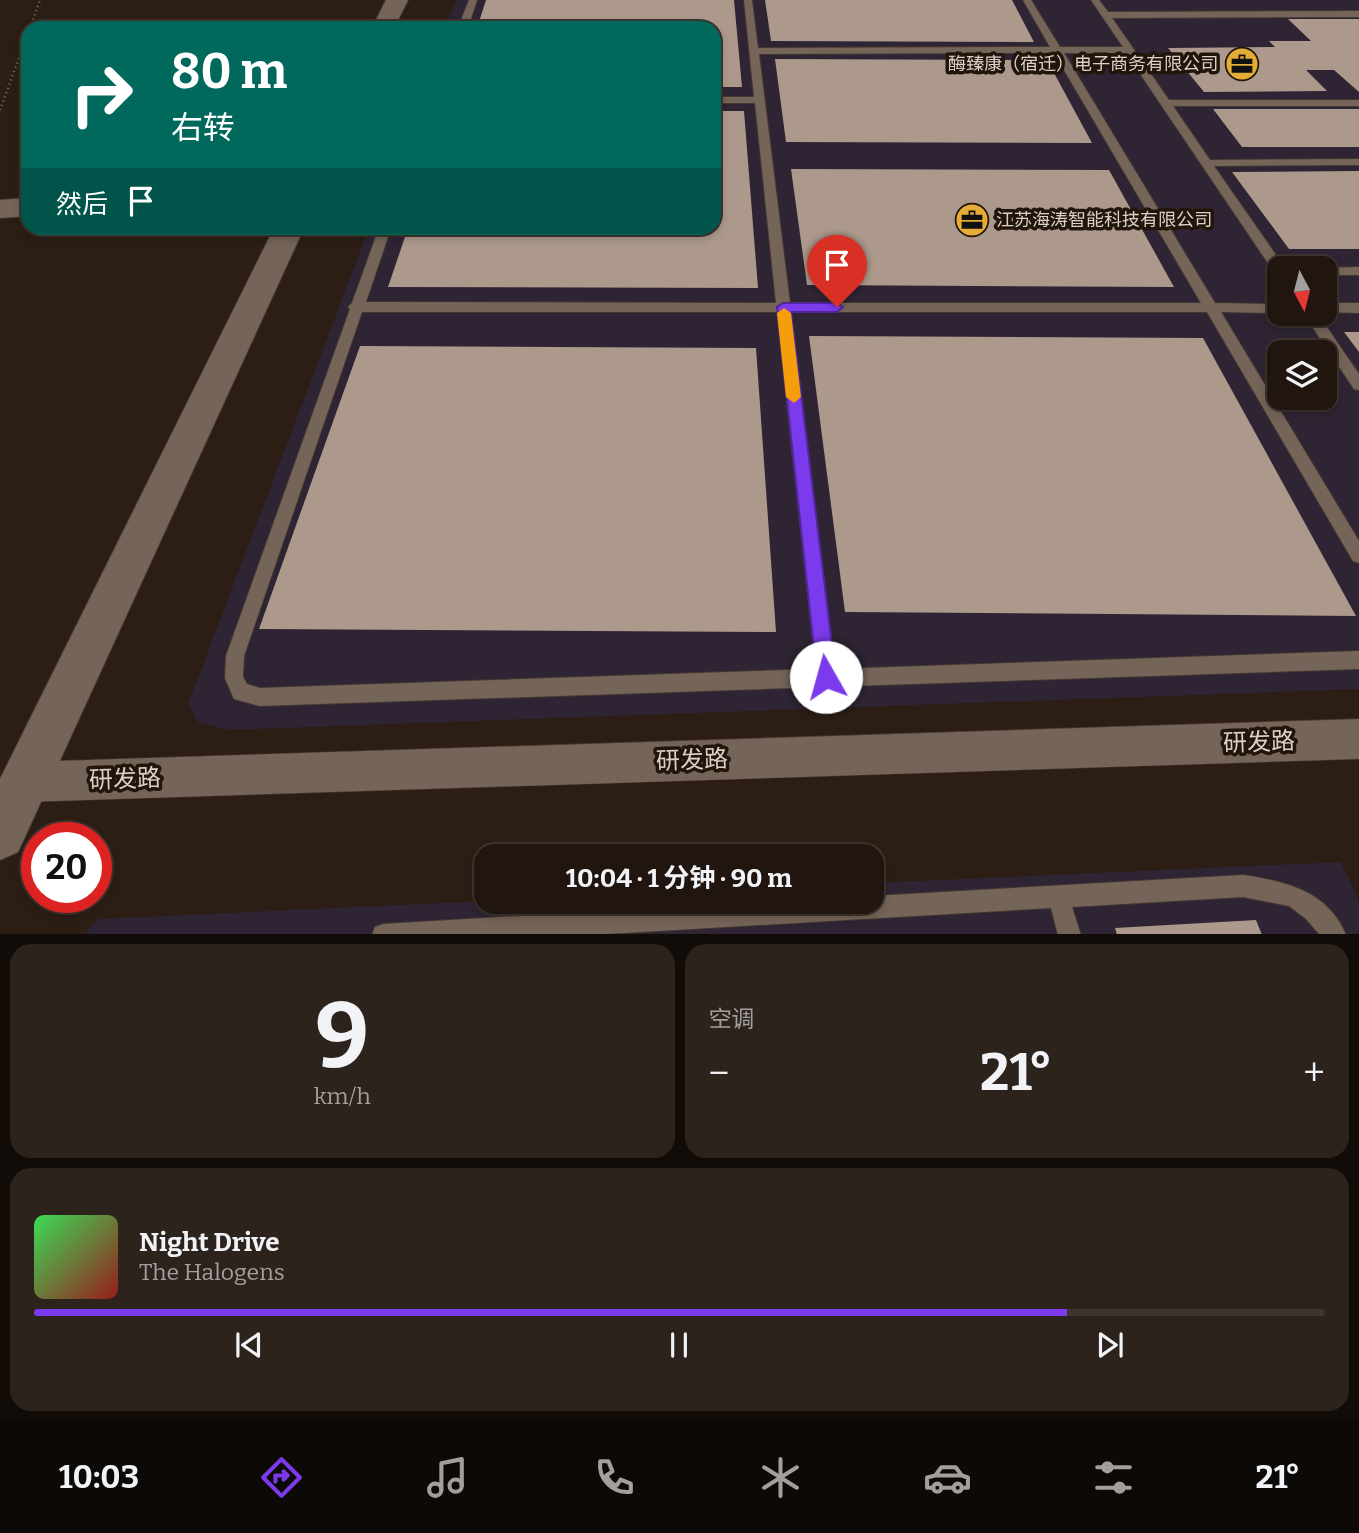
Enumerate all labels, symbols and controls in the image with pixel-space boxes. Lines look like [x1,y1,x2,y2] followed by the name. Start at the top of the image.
[171,42,287,101] text: 80 m
[1223,45,1261,83] office icon: 酶臻康（宿迁）电子商务有限公司
[56,49,147,140] icon: right
[948,53,1218,75] place label: 酶臻康（宿迁）电子商务有限公司
[171,109,235,147] text: 右转
[122,182,160,220] icon: arrive
[56,189,108,220] text: 然后
[953,201,991,239] office icon: 江苏海涛智能科技有限公司
[996,209,1212,231] place label: 江苏海涛智能科技有限公司
[807,235,867,307] pin
[818,246,856,284] icon: arrive
[1267,256,1337,326] north arrow
[1267,256,1337,410] map controls
[1267,340,1337,410] button: layers
[789,640,863,714] position arrow
[1223,727,1295,757] street label: 研发路
[656,745,728,775] street label: 研发路
[89,764,161,794] street label: 研发路
[21,822,112,913] speed limit sign: 20
[566,863,792,894] text: 10:04 · 1 分钟 · 90 m
[315,982,369,1091] text: 9
[709,1005,755,1033] text: 空调
[980,1041,1053,1104] text: 21°
[709,1050,729,1096] text: −
[1303,1050,1325,1096] text: +
[314,1082,371,1110] text: km/h
[139,1227,280,1258] text: Night Drive
[139,1258,285,1286] text: The Halogens
[230,1326,268,1364] icon: previous
[660,1326,698,1364] icon: pause
[1091,1326,1129,1364] icon: next
[257,1453,306,1502] icon: directions
[423,1453,472,1502] icon: music
[590,1453,639,1502] icon: phone
[756,1453,805,1502] icon: climate
[923,1453,972,1502] icon: car
[1089,1453,1138,1502] icon: filters
[59,1458,139,1496] text: 10:03
[1256,1458,1300,1496] text: 21°

